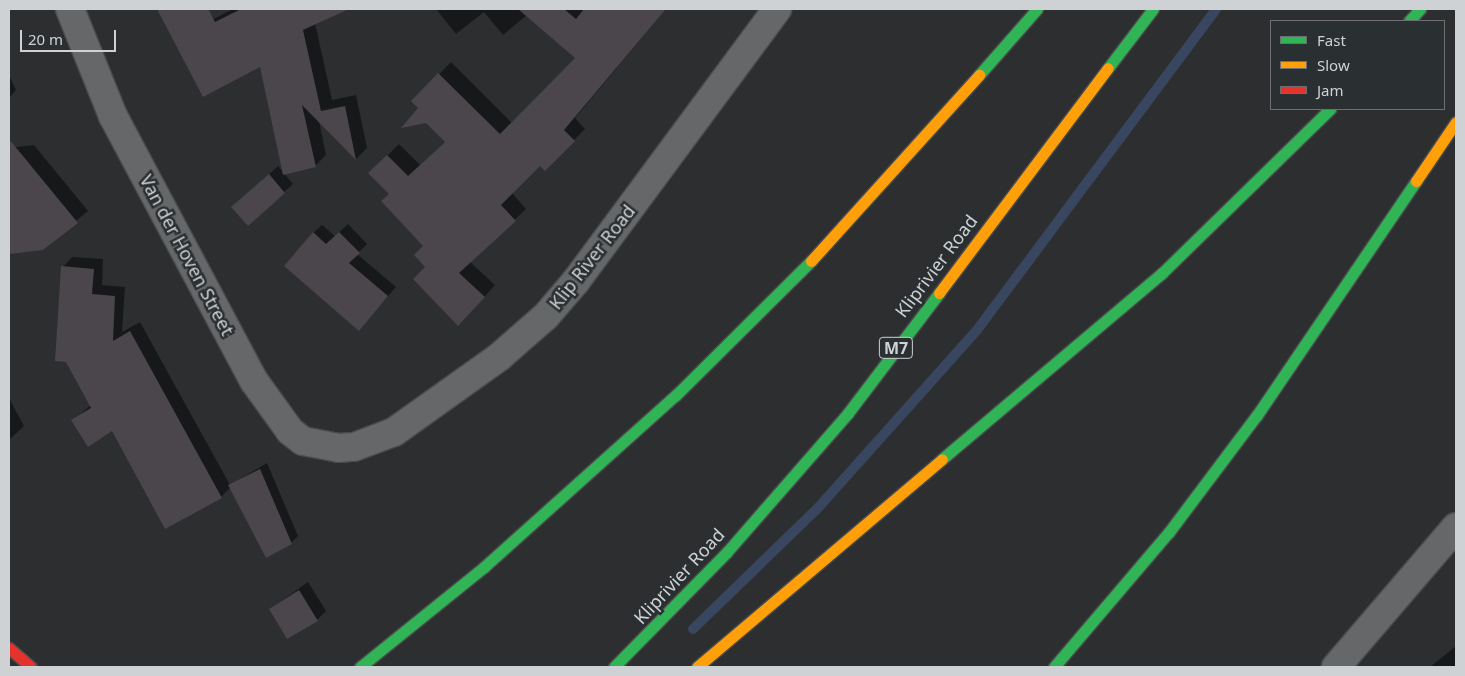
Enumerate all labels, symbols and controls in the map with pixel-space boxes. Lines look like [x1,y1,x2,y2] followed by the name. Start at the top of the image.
[22,20,119,52] scale bar
[1270,20,1445,110] legend
[28,29,63,49] text: 20 m
[1317,30,1346,50] text: Fast
[1317,55,1350,75] text: Slow
[1317,80,1344,100] text: Jam
[135,171,239,339] street label: Van der Hoven Street
[544,200,640,314] street label: Klip River Road
[890,210,982,322] street label: Kliprivier Road
[878,334,914,362] road number: M7
[629,524,729,628] street label: Kliprivier Road

